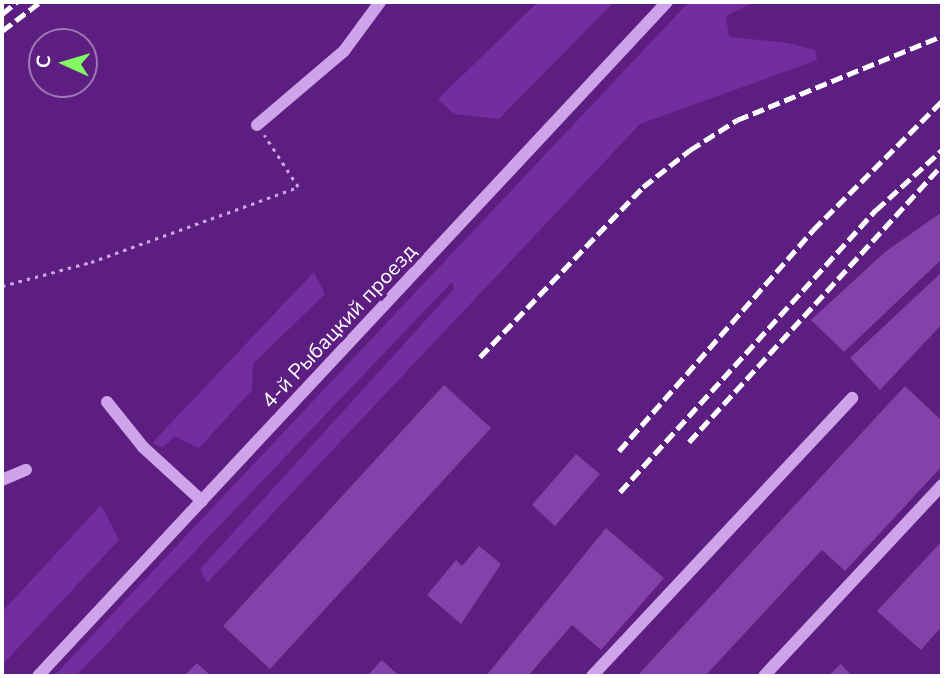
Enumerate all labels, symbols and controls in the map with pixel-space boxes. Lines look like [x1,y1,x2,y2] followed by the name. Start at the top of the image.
[28,28,98,98] north arrow
[31,54,57,69] text: С
[256,239,422,413] street label: 4-й Рыбацкий проезд

